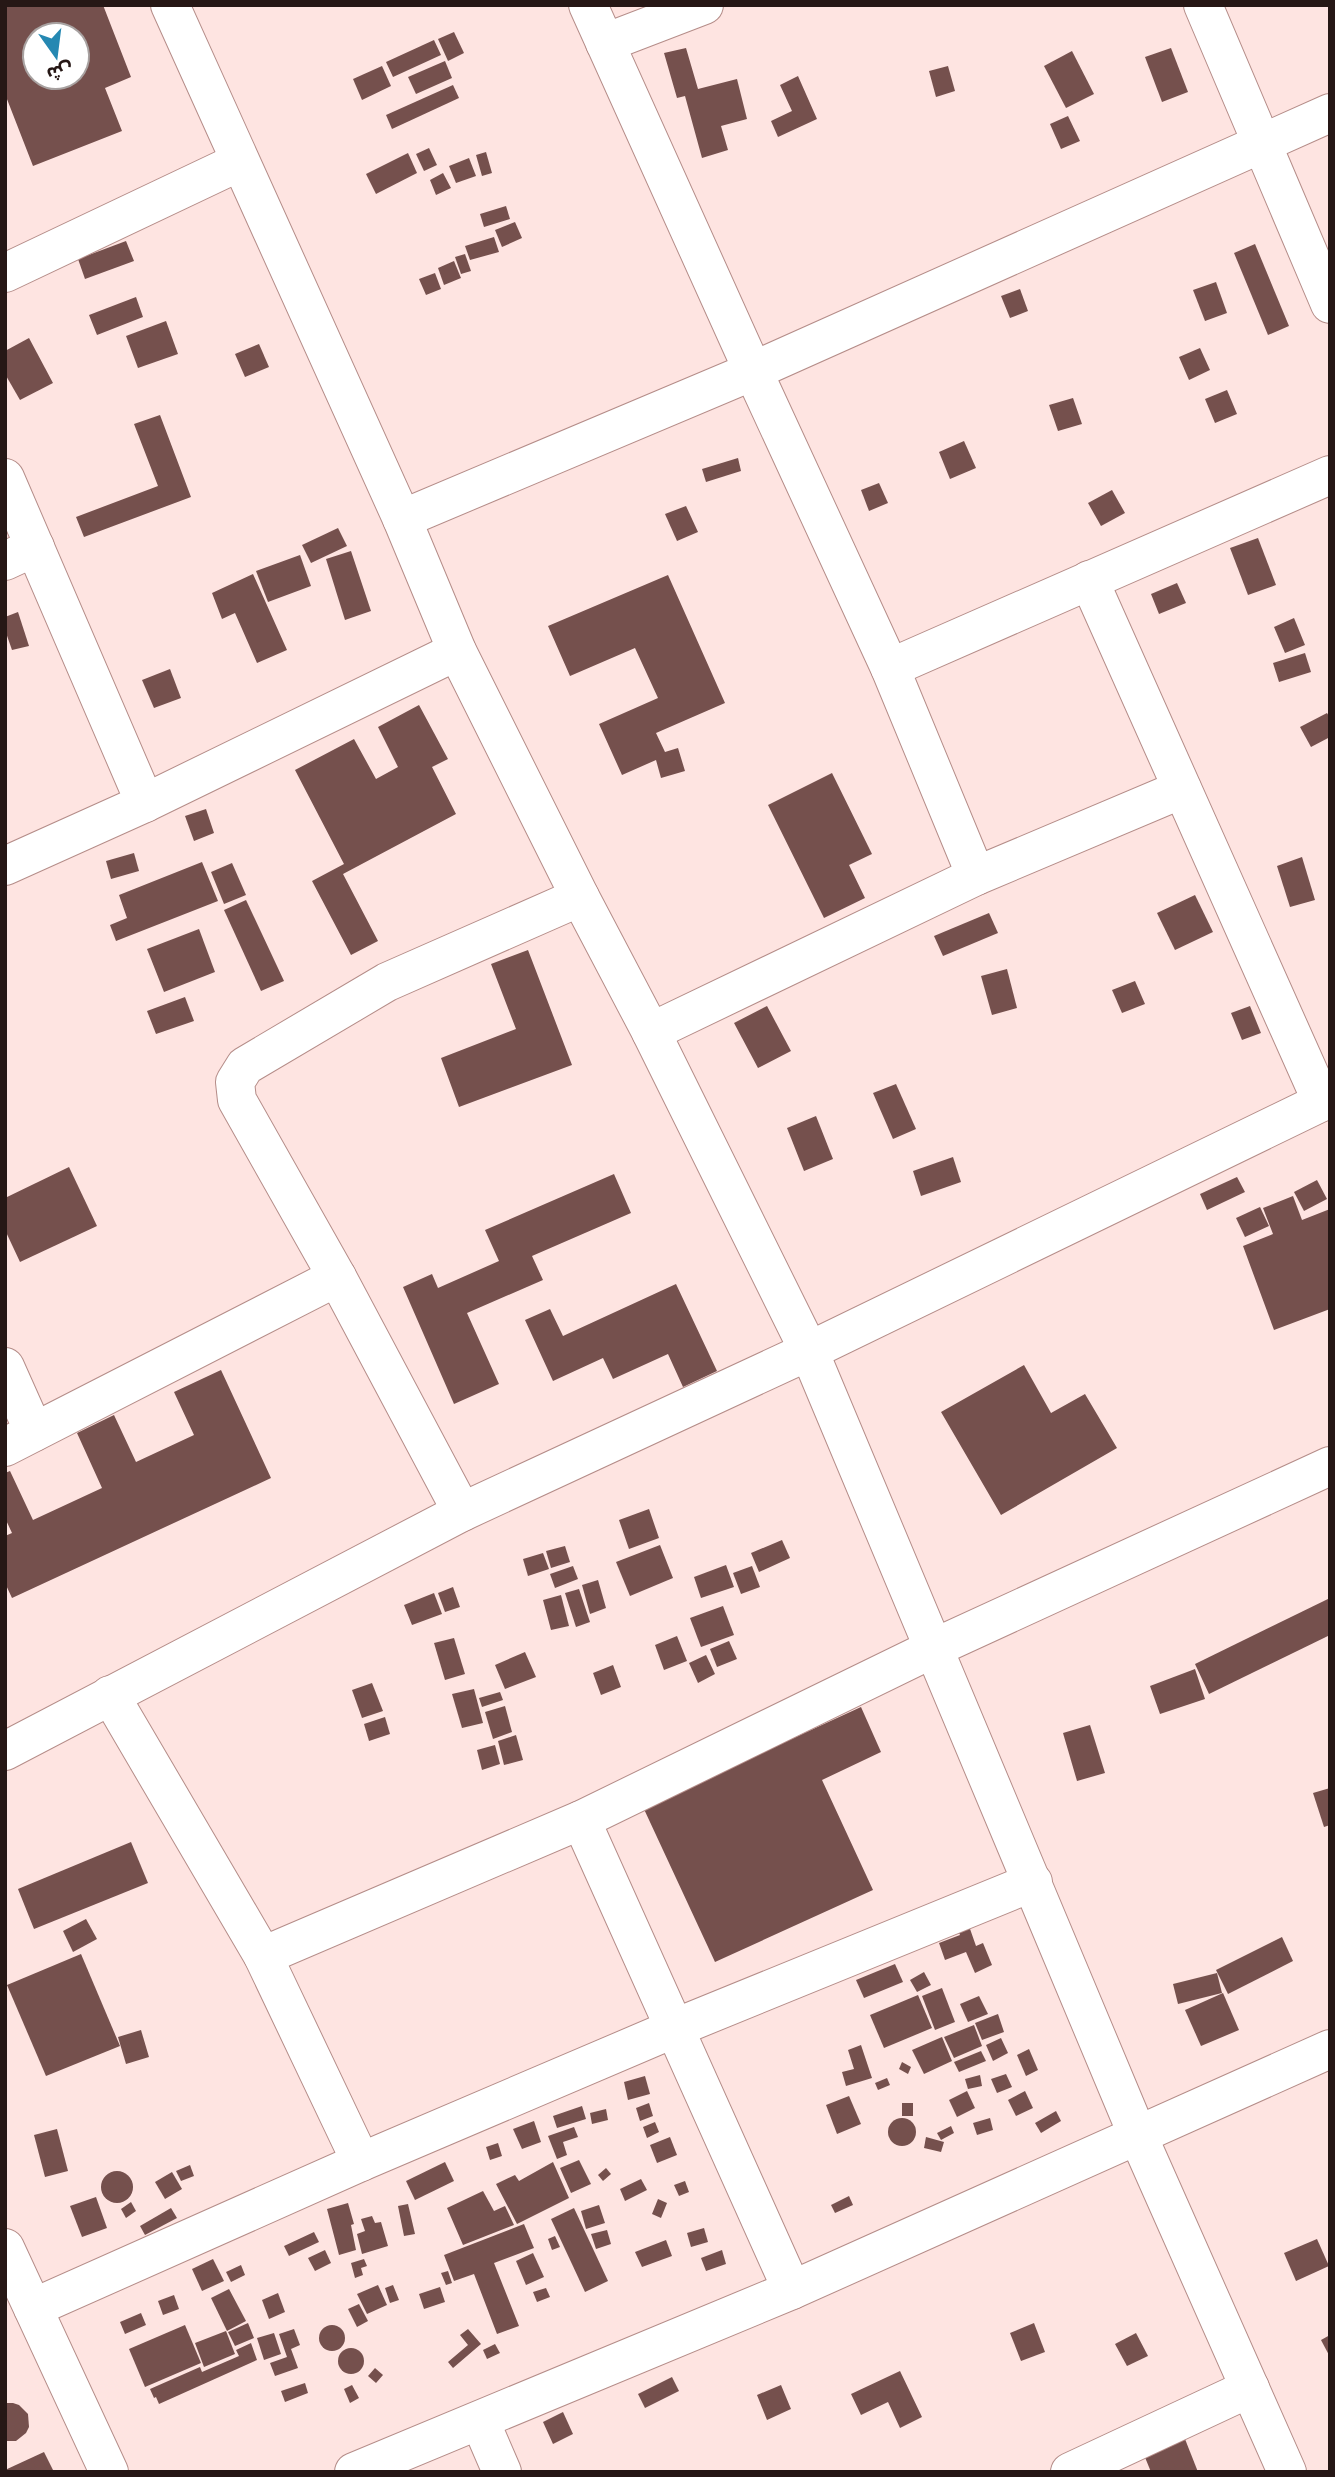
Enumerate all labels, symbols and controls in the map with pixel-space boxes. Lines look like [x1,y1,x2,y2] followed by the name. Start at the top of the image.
[21,21,91,91] north arrow
[45,58,75,86] text: ش

